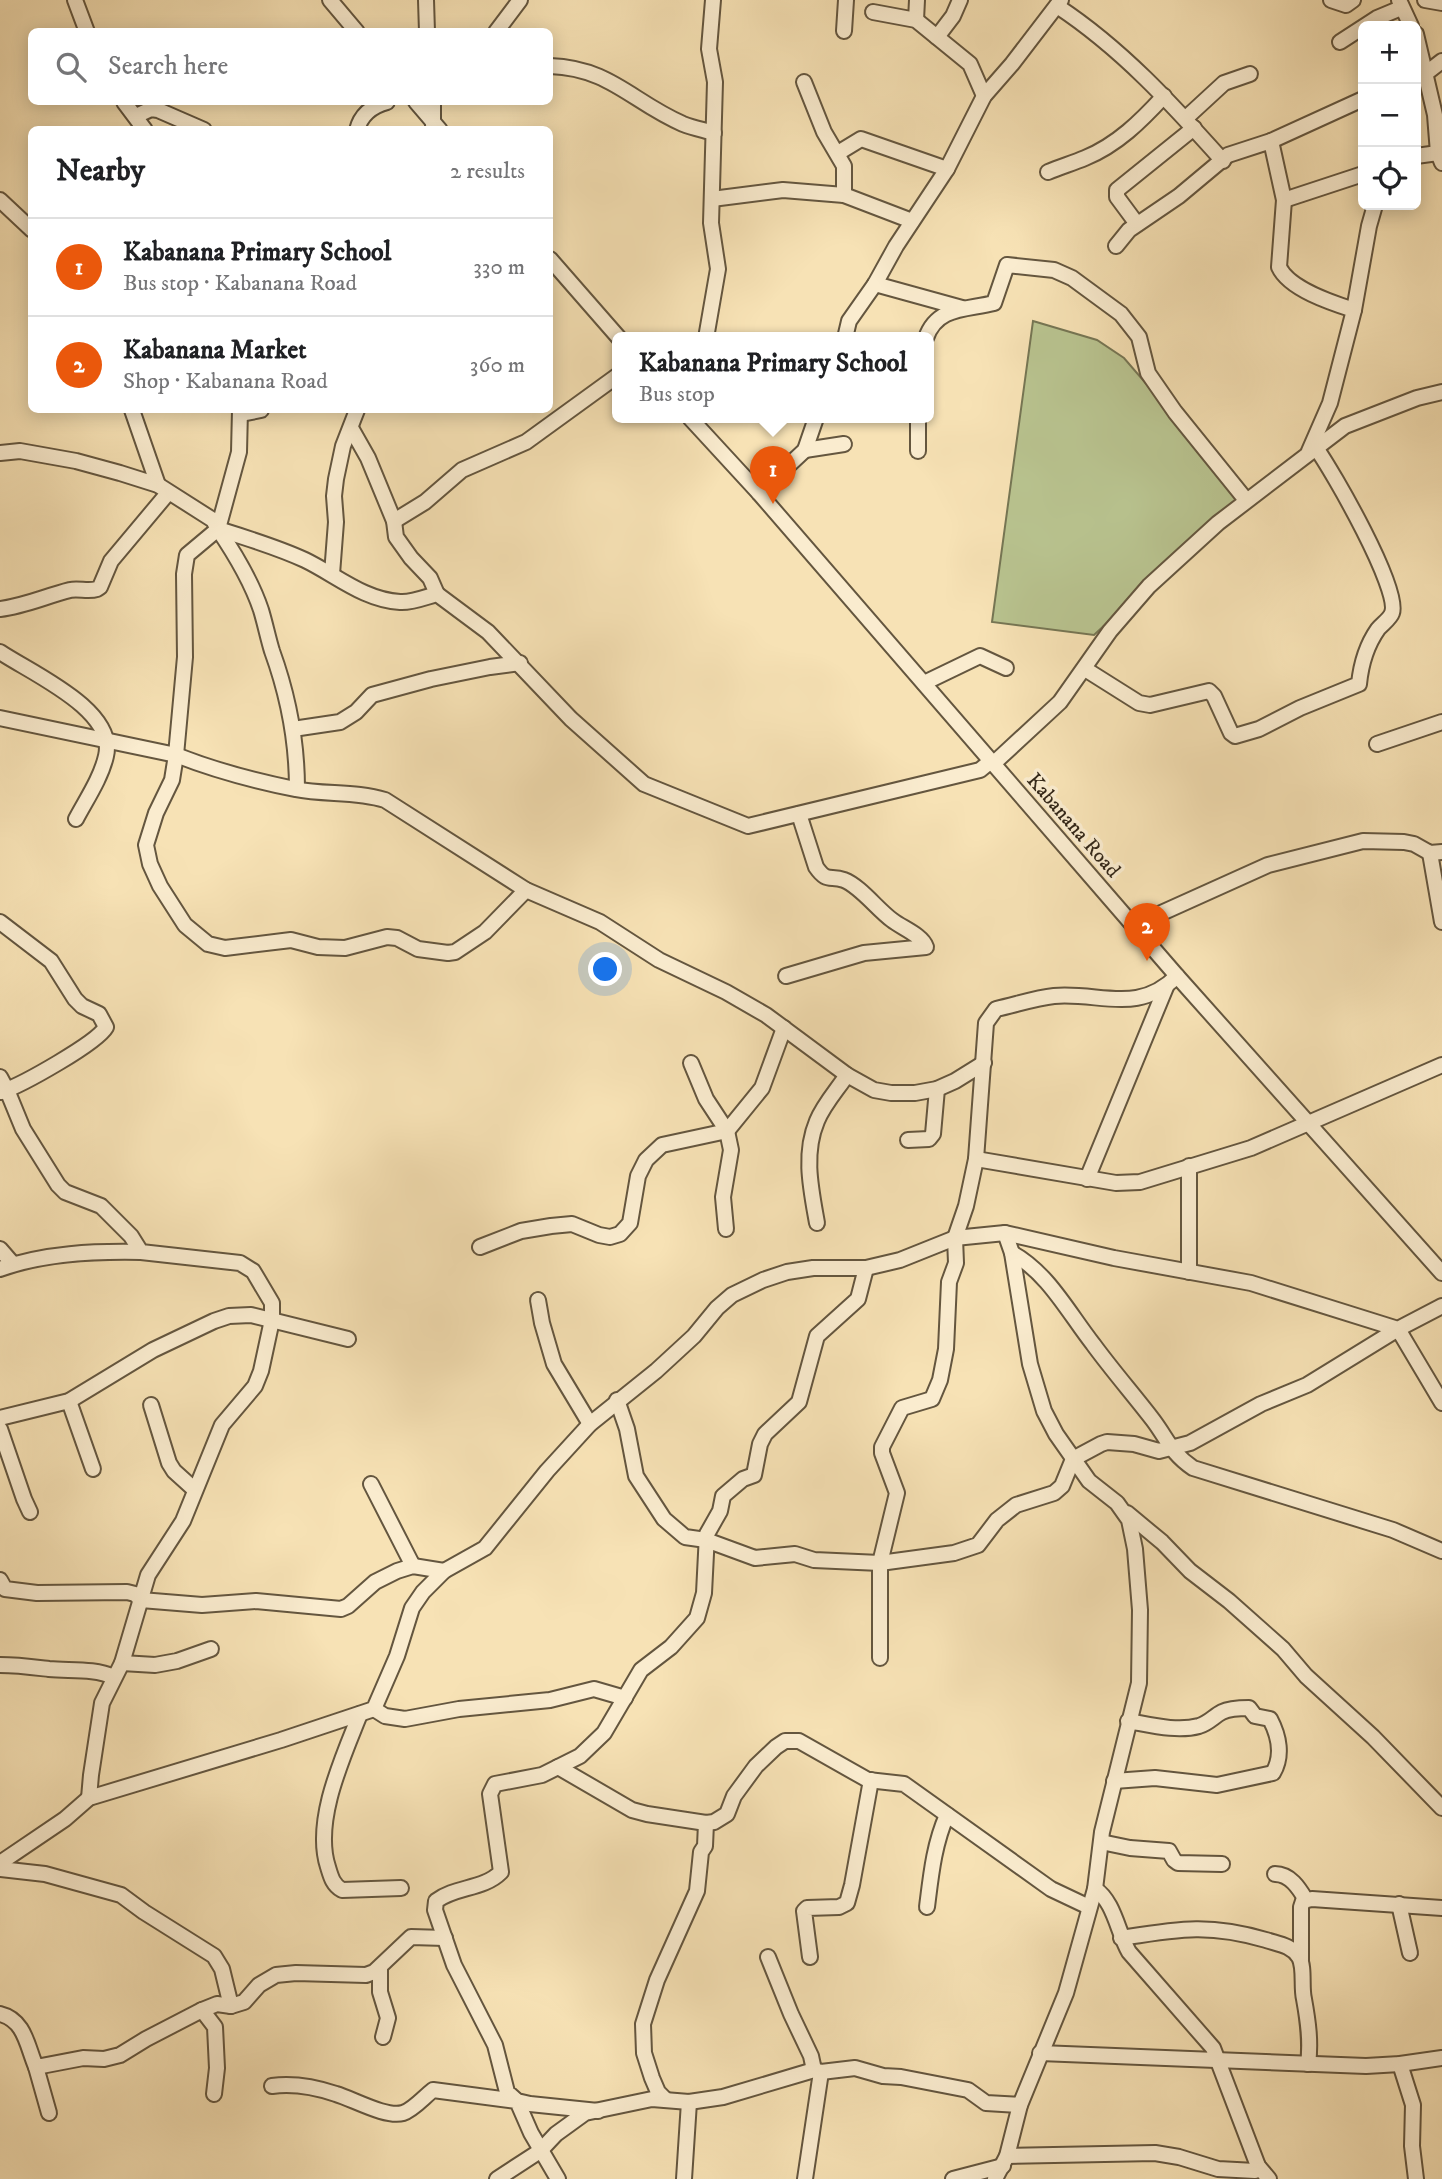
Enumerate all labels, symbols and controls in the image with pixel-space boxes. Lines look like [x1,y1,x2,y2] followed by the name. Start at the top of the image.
[1358,21,1421,210] map controls
[1358,21,1421,84] button: +
[28,28,553,105] search box
[52,48,90,86] icon: search
[108,50,228,83] text: Search here
[1358,84,1421,147] button: −
[1358,147,1421,210] button: locate
[56,153,145,190] text: Nearby
[450,157,525,186] text: 2 results
[123,236,391,269] text: Kabanana Primary School
[75,253,83,282] text: 1
[473,253,525,282] text: 330 m
[123,269,357,298] text: Bus stop · Kabanana Road
[612,332,934,423] popup
[123,334,306,367] text: Kabanana Market
[639,347,907,380] text: Kabanana Primary School
[73,351,85,380] text: 2
[470,351,525,380] text: 360 m
[123,367,328,396] text: Shop · Kabanana Road
[639,380,715,409] text: Bus stop
[750,446,796,504] pin: 1
[1021,768,1126,884] street label: Kabanana Road
[1124,903,1170,961] pin: 2
[588,952,622,986] your location

